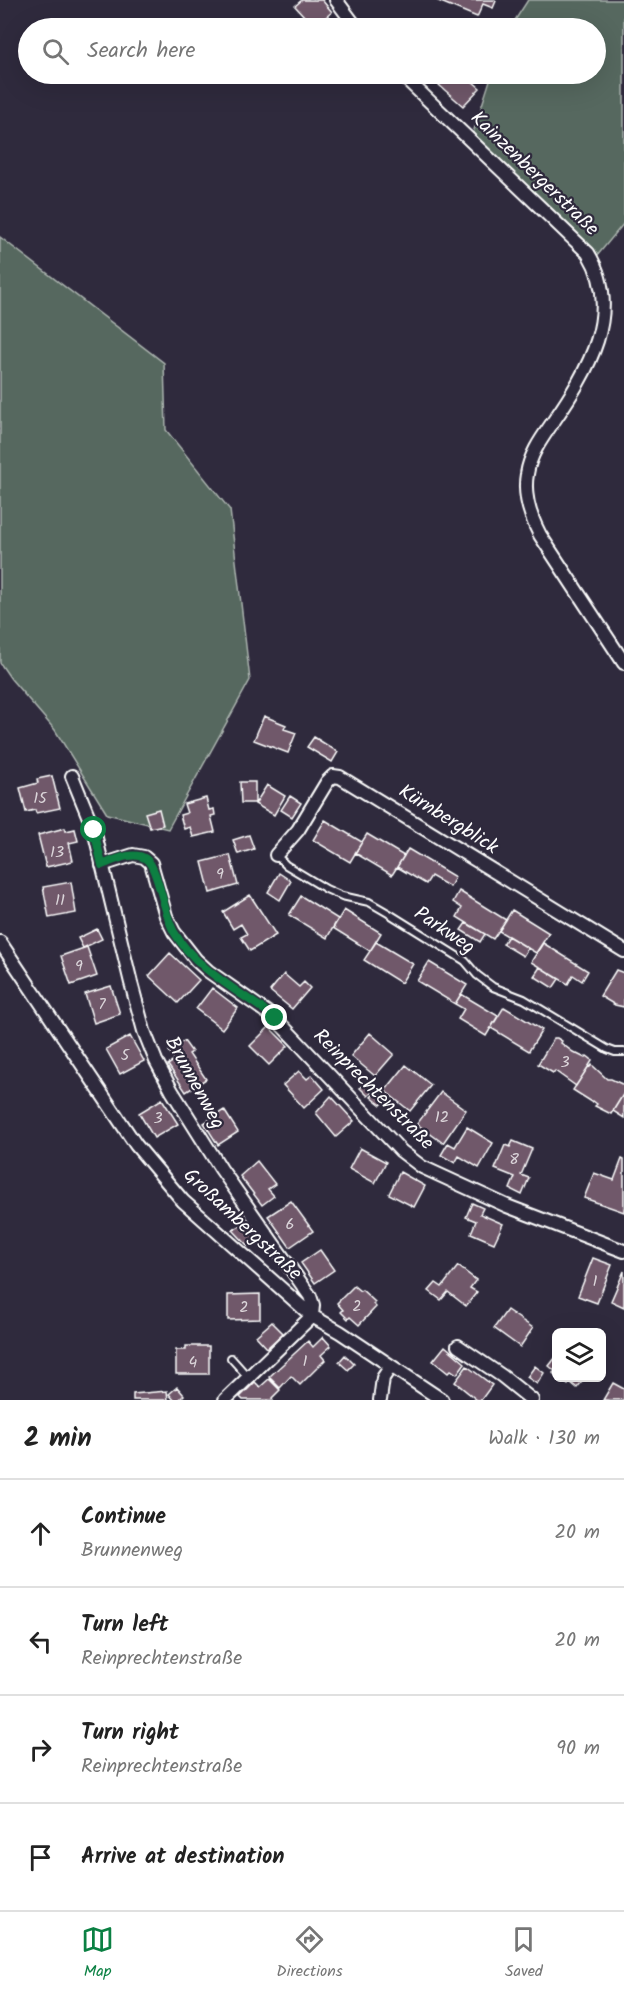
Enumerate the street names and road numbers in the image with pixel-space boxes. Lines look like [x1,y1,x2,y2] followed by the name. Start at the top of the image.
[462,104,606,244] street label: Kainzenbergerstraße
[392,777,505,864] street label: Kürnbergblick
[407,899,481,963] street label: Parkweg
[305,1022,441,1158] street label: Reinprechtenstraße
[155,1031,233,1135] street label: Brunnenweg
[175,1161,309,1289] street label: Großambergstraße

